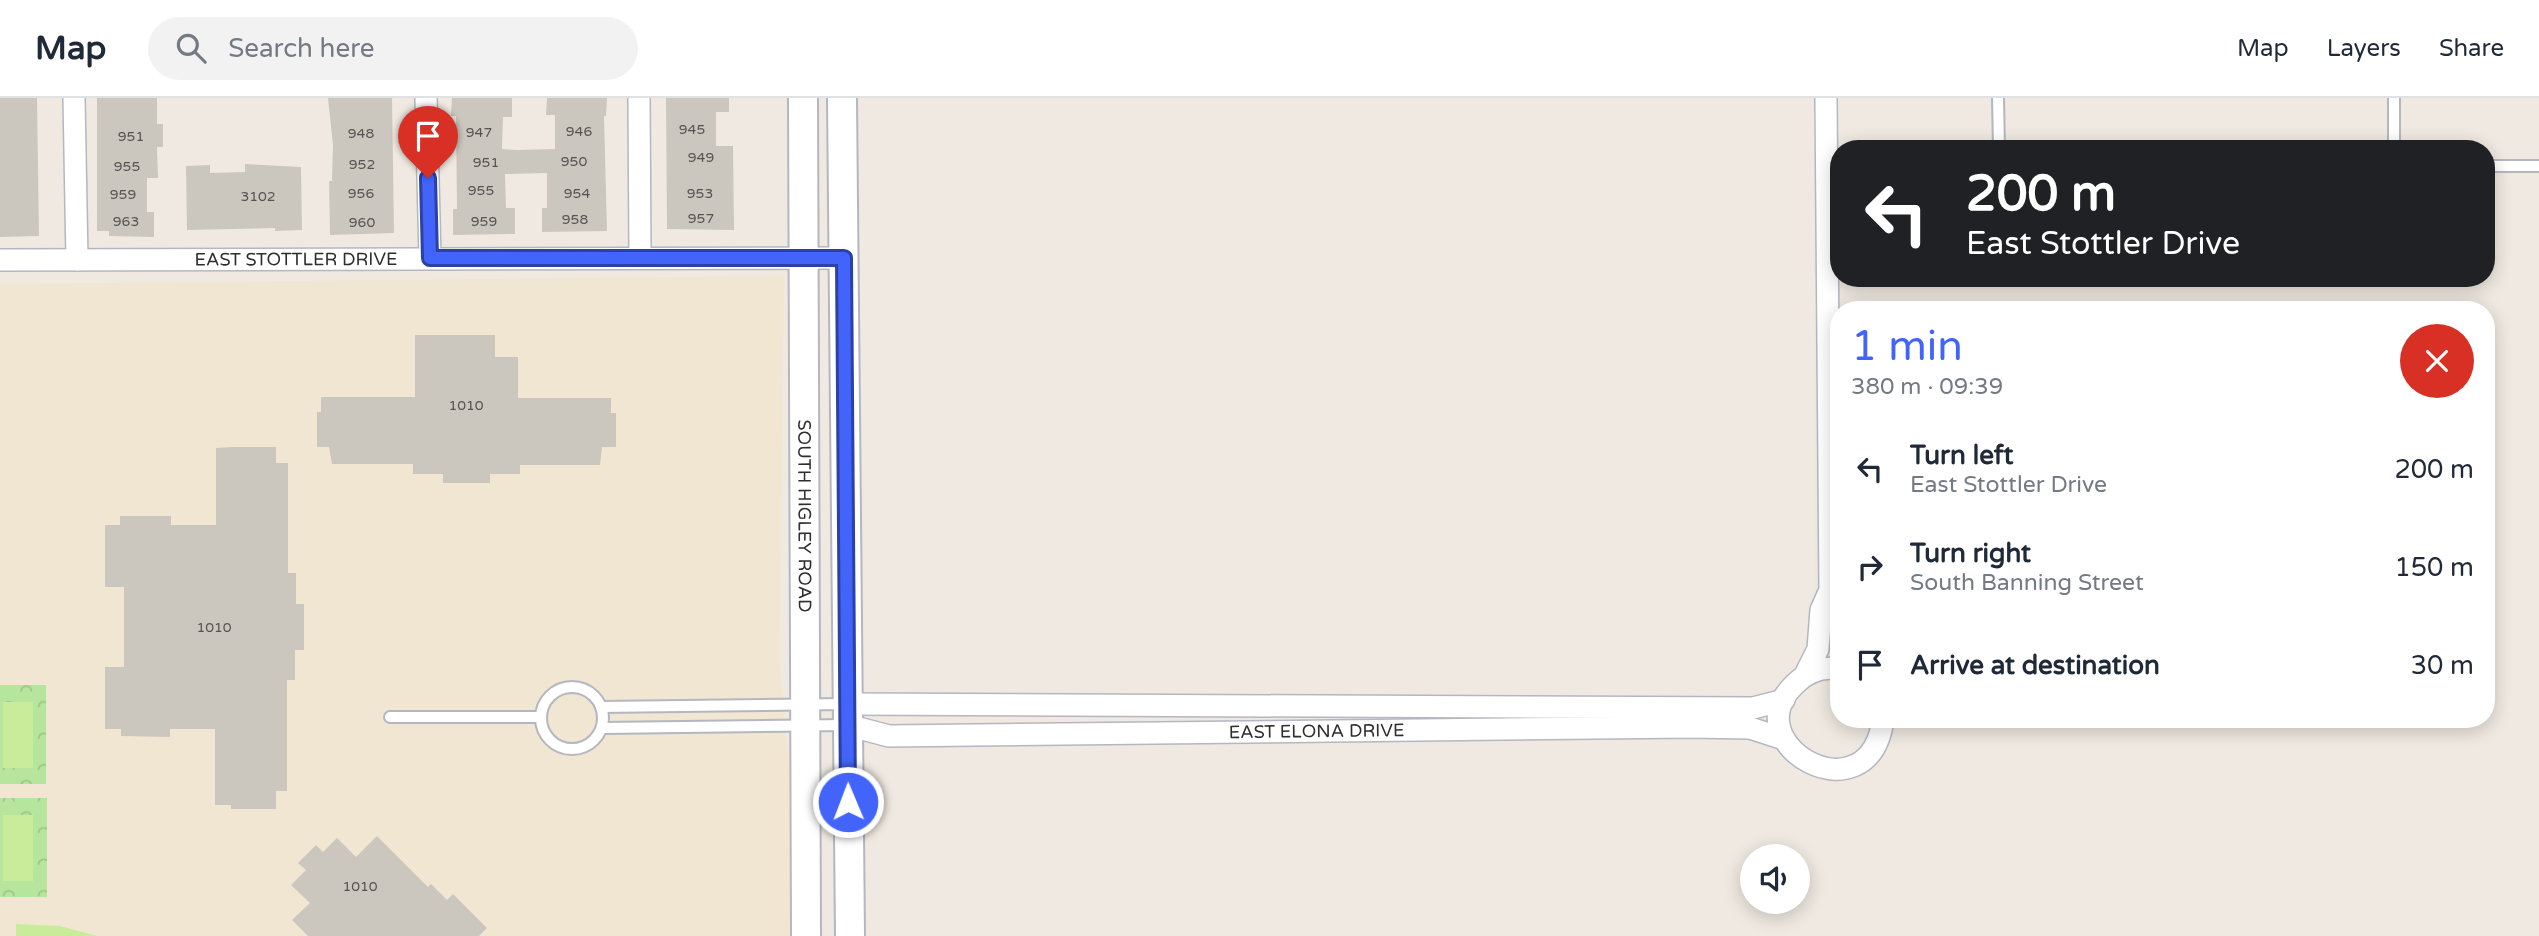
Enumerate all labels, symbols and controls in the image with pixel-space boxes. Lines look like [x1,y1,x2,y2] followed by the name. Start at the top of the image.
[148,17,638,80] search box
[35,29,106,68] text: Map
[172,29,210,67] icon: search
[228,33,374,64] text: Search here
[2237,34,2289,63] text: Map
[2327,34,2401,63] text: Layers
[2439,34,2504,63] text: Share
[398,106,458,178] pin
[409,117,447,155] icon: arrive
[679,121,705,138] house number: 945
[566,123,592,140] house number: 946
[466,124,492,141] house number: 947
[348,125,374,142] house number: 948
[118,128,144,145] house number: 951
[688,149,714,166] house number: 949
[561,153,587,170] house number: 950
[473,154,499,171] house number: 951
[349,156,375,173] house number: 952
[114,158,140,175] house number: 955
[1966,165,2116,224] text: 200 m
[1851,168,1942,259] icon: left
[468,182,494,199] house number: 955
[348,185,374,202] house number: 956
[564,185,590,202] house number: 954
[687,185,713,202] house number: 953
[110,186,136,203] house number: 959
[240,188,276,205] house number: 3102
[688,210,714,227] house number: 957
[562,211,588,228] house number: 958
[113,213,139,230] house number: 963
[471,213,497,230] house number: 959
[349,214,375,231] house number: 960
[1966,225,2240,263] text: East Stottler Drive
[195,248,397,271] street label: EAST STOTTLER DRIVE
[1851,321,1963,372] text: 1 min
[2400,324,2474,398] button: close
[1851,373,2003,401] text: 380 m · 09:39
[448,397,484,414] house number: 1010
[793,419,816,613] street label: SOUTH HIGLEY ROAD
[1910,440,2013,471] text: Turn left
[1851,450,1889,488] icon: left
[2394,454,2474,485] text: 200 m
[1910,471,2107,499] text: East Stottler Drive
[1910,538,2031,569] text: Turn right
[1851,548,1889,586] icon: right
[2394,552,2474,583] text: 150 m
[1910,569,2144,597] text: South Banning Street
[196,619,232,636] house number: 1010
[1851,646,1889,684] icon: arrive
[1910,650,2160,681] text: Arrive at destination
[2411,650,2474,681] text: 30 m
[1229,719,1404,743] street label: EAST ELONA DRIVE
[811,765,885,839] position arrow
[1740,844,1810,914] map controls
[1740,844,1810,914] button: sound
[342,878,378,895] house number: 1010

